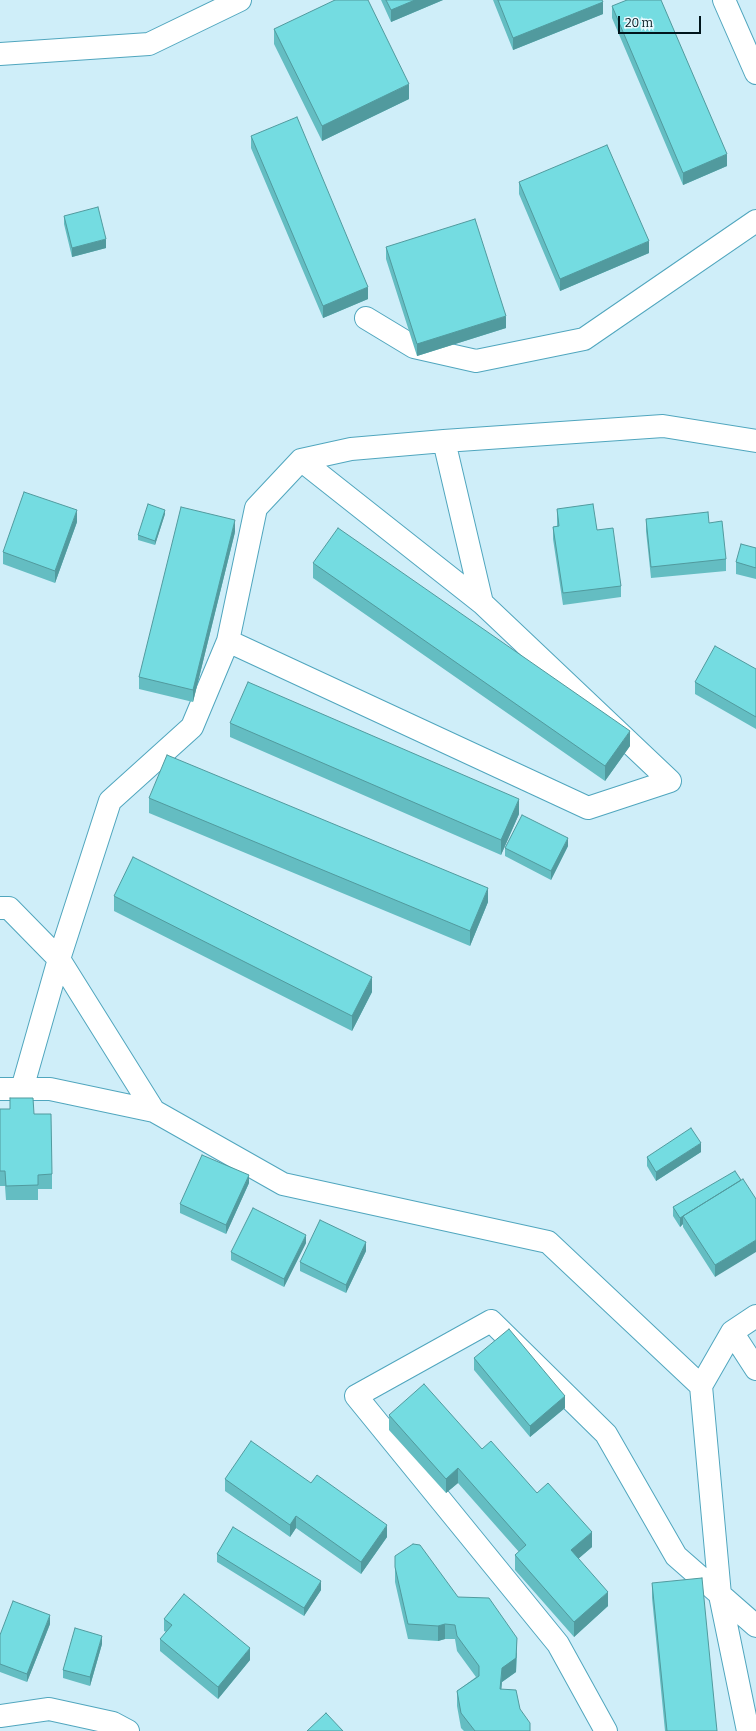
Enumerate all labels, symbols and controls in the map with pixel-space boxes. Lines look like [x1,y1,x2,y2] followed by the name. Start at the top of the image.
[620,8,703,34] scale bar
[625,16,653,30] text: 20 m

